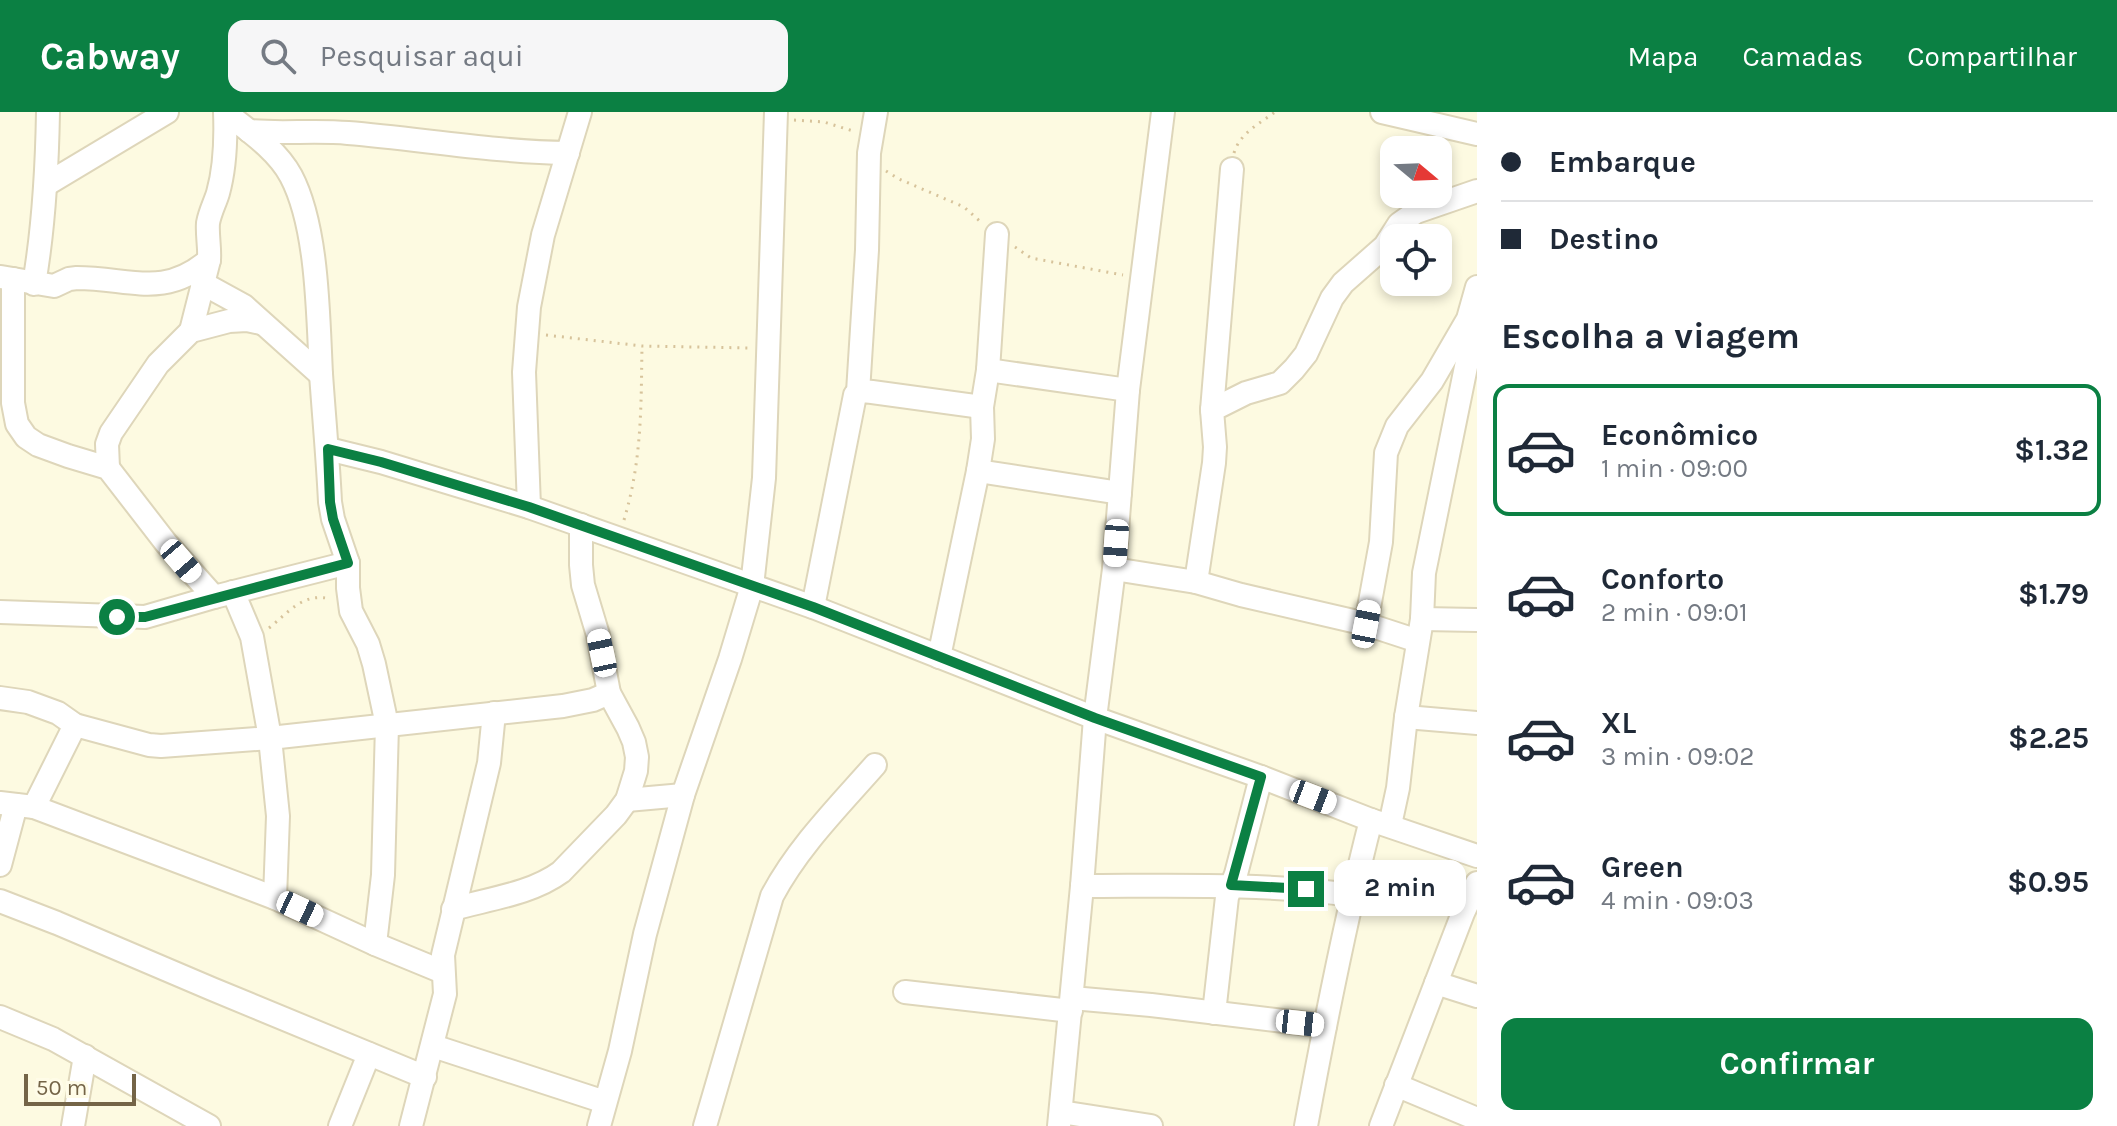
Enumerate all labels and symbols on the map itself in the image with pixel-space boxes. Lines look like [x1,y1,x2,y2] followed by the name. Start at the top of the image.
[1380,136,1452,208] north arrow
[1102,518,1130,568] car
[156,535,206,587] car
[1350,598,1382,650] car
[99,599,135,635] route start
[585,627,619,679] car
[1286,777,1340,817] car
[1334,861,1466,917] callout: 2 min
[1288,871,1324,907] route end
[273,888,327,930] car
[1275,1009,1325,1037] car
[24,1070,136,1106] scale bar

